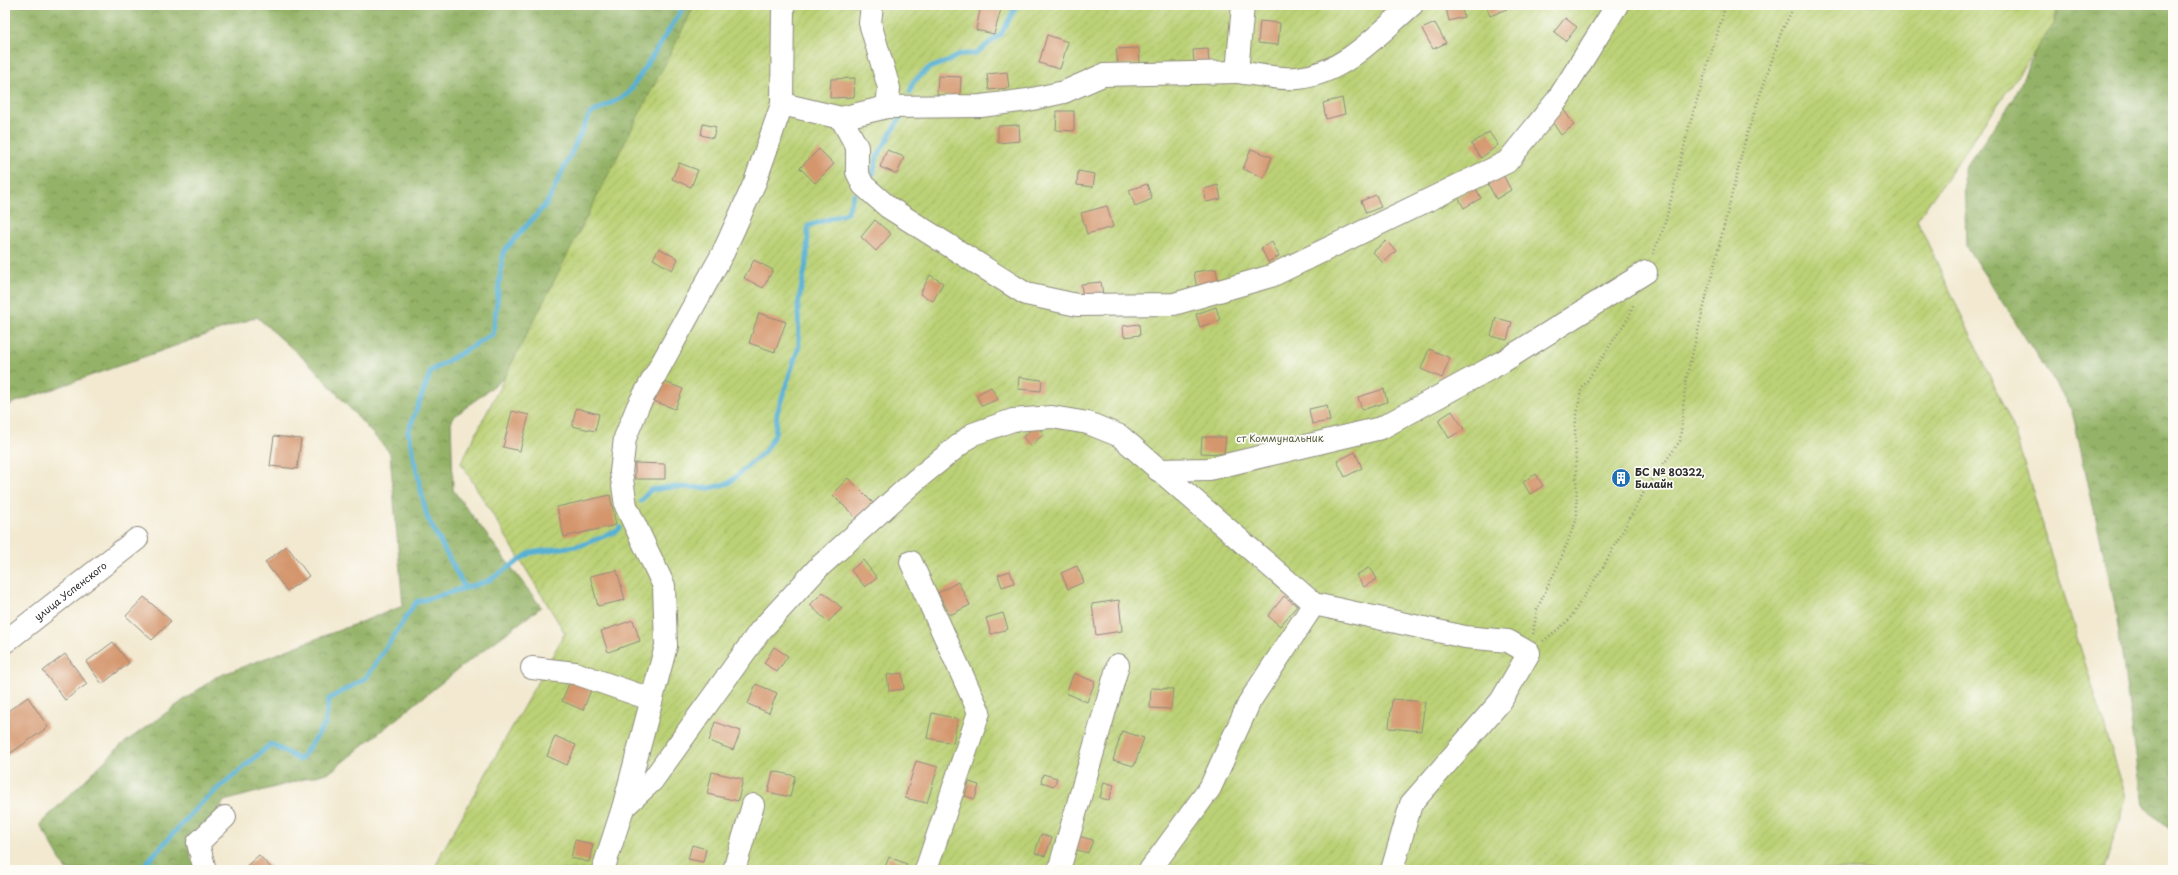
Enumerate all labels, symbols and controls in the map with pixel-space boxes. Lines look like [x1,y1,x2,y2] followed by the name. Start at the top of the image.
[1236,430,1324,446] park label: ст Коммунальник
[1635,464,1705,491] place label: БС № 80322, Билайн
[1610,467,1632,489] building icon: БС № 80322, Билайн
[31,557,110,624] street label: улица Успенского

